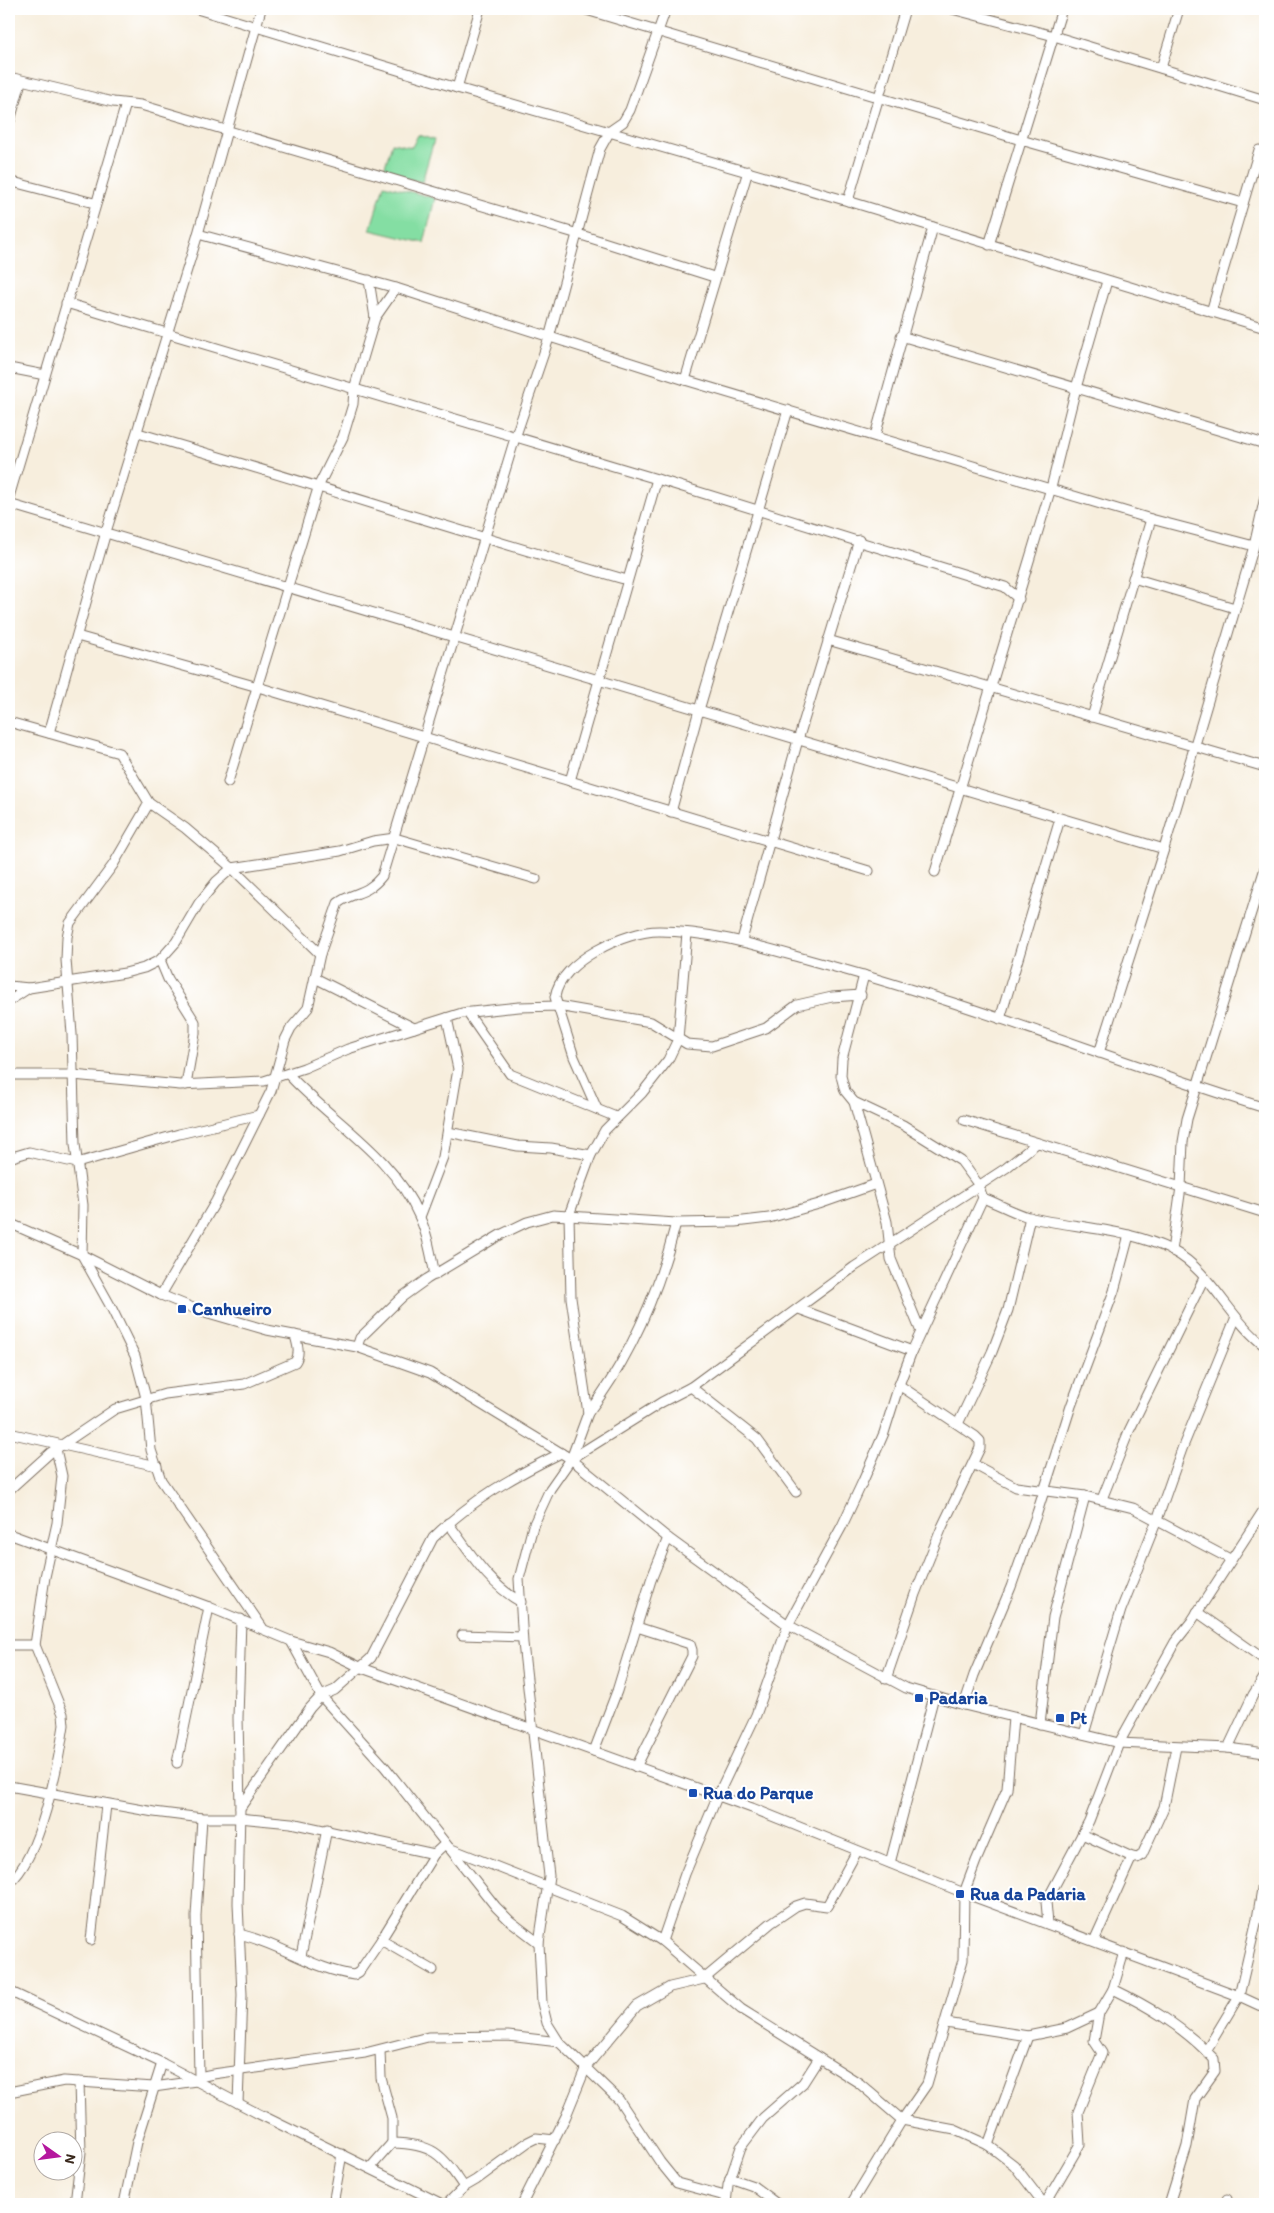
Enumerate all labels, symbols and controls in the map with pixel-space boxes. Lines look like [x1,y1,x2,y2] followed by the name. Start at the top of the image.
[192,1298,272,1320] place label: Canhueiro
[176,1303,188,1315] marker: Canhueiro
[929,1687,988,1709] place label: Padaria
[913,1692,925,1704] marker: Padaria
[1070,1707,1087,1729] place label: Pt
[1054,1712,1066,1724] marker: Pt
[703,1782,814,1804] place label: Rua do Parque
[687,1787,699,1799] marker: Rua do Parque
[970,1883,1086,1905] place label: Rua da Padaria
[954,1888,966,1900] marker: Rua da Padaria
[32,2130,82,2180] north arrow
[61,2152,80,2166] text: N

